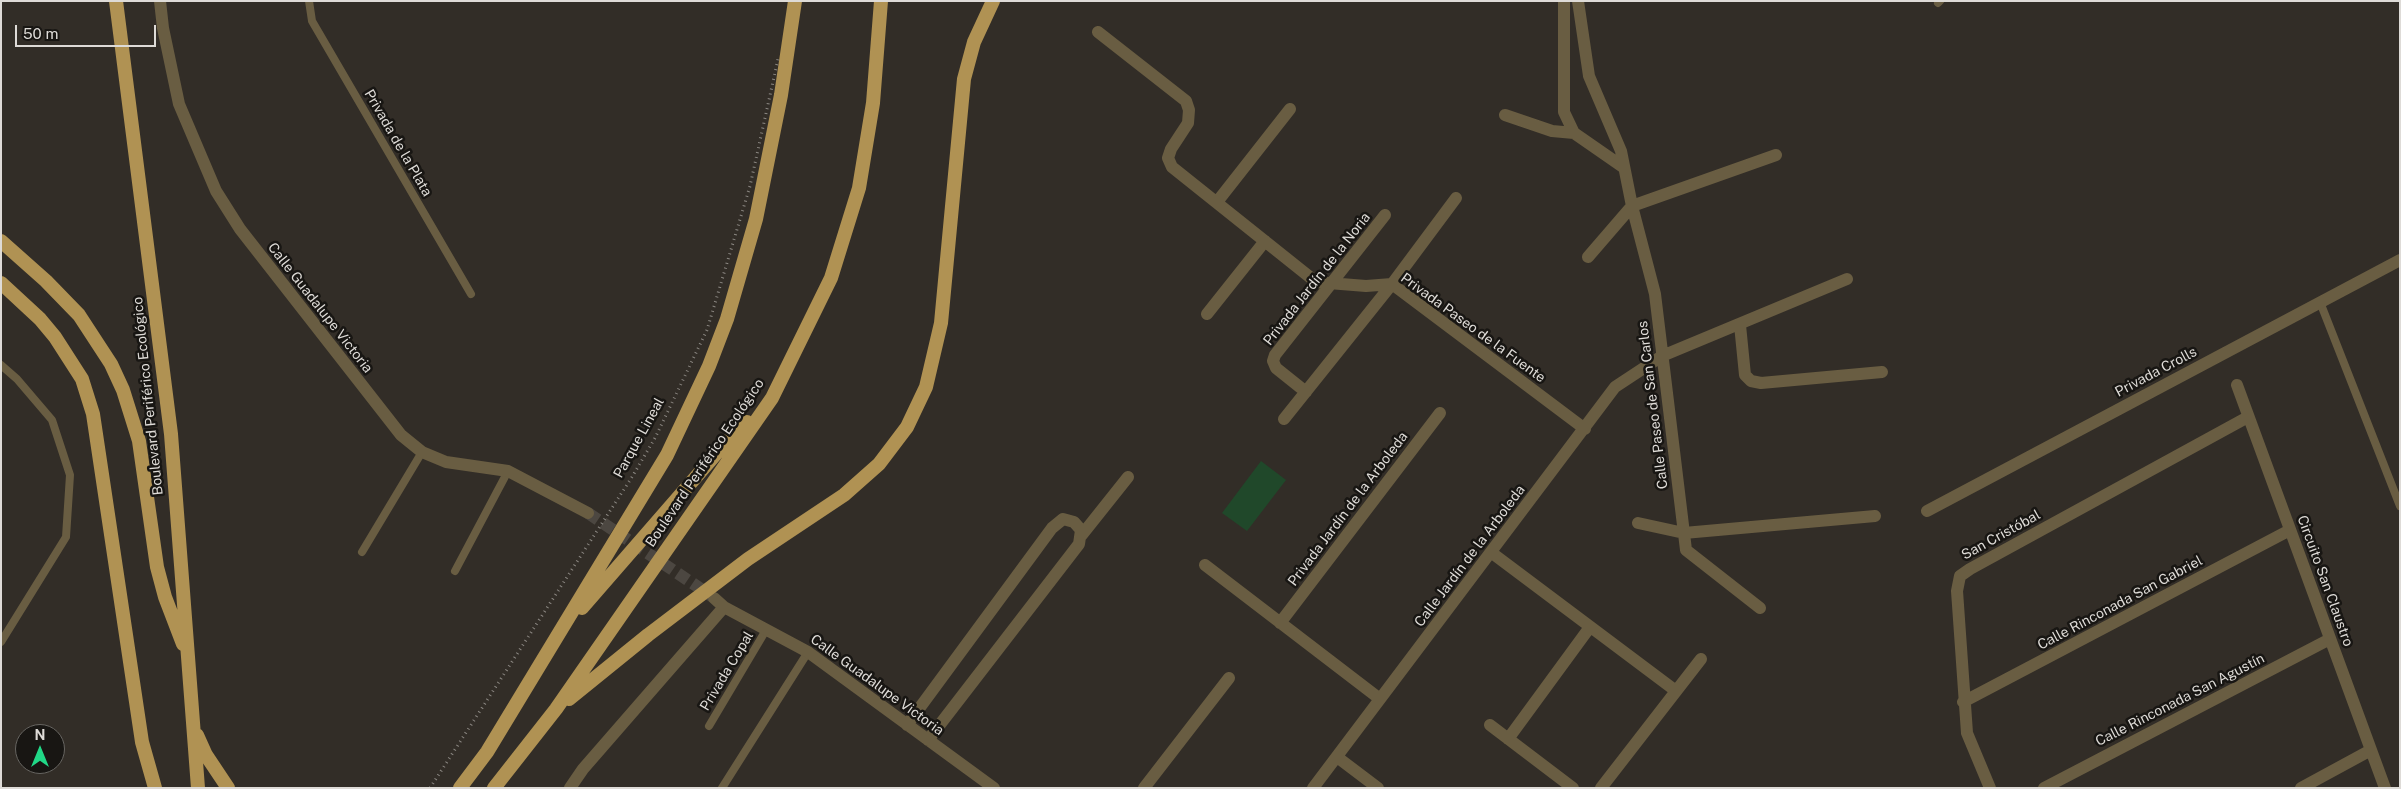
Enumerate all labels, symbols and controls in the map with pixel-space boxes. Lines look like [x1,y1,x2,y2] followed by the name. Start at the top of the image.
[18,15,159,47] scale bar
[23,25,58,42] text: 50 m
[361,87,435,199] street label: Privada de la Plata
[1260,209,1374,349] street label: Privada Jardín de la Noria
[264,240,376,376] street label: Calle Guadalupe Victoria
[1397,270,1549,386] street label: Privada Paseo de la Fuente
[129,296,167,496] street label: Boulevard Periférico Ecológico
[1634,320,1672,490] street label: Calle Paseo de San Carlos
[2112,343,2200,401] street label: Privada Crolls
[642,376,768,550] street label: Boulevard Periférico Ecológico
[610,395,668,481] street label: Parque Lineal
[1285,429,1411,589] street label: Privada Jardín de la Arboleda
[1411,482,1529,630] street label: Calle Jardín de la Arboleda
[1959,506,2043,564] street label: San Cristóbal
[2293,513,2357,649] street label: Circuito San Claustro
[2035,552,2205,654] street label: Calle Rinconada San Gabriel
[697,628,757,714] street label: Privada Copal
[807,631,947,739] street label: Calle Guadalupe Victoria
[2093,650,2267,750] street label: Calle Rinconada San Agustín
[15,724,65,774] north arrow
[35,727,45,743] text: N

